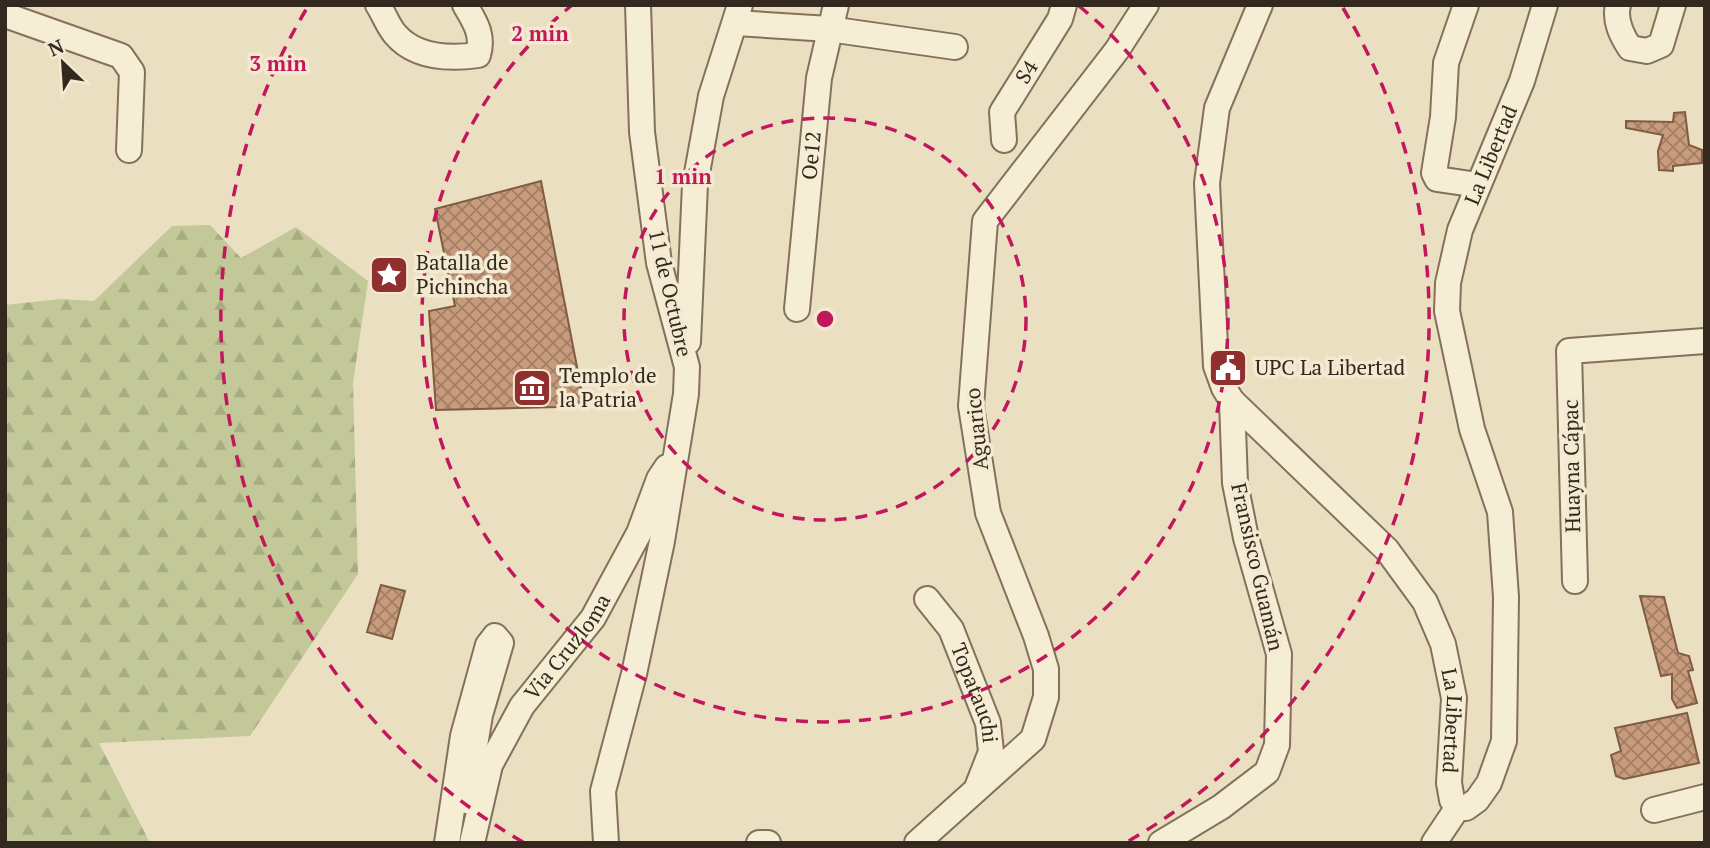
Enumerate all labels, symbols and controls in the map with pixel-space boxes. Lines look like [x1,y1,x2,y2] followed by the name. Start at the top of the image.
[511,19,569,47] text: 2 min
[28,28,98,98] north arrow
[44,33,68,62] text: N
[249,49,307,77] text: 3 min
[1008,54,1044,89] street label: S4
[1457,100,1524,209] street label: La Libertad
[794,130,827,181] street label: Oe12
[654,162,712,190] text: 1 min
[643,226,699,359] street label: 11 de Octubre
[416,248,509,300] place label: Batalla de Pichincha
[368,254,410,296] place icon: Batalla de Pichincha
[813,307,837,331] centre of rings
[1207,347,1249,389] public building icon: UPC La Libertad
[1255,353,1405,381] place label: UPC La Libertad
[559,361,657,413] place label: Templo de la Patria
[511,367,553,409] museum icon: Templo de la Patria
[958,387,994,472] street label: Aguarico
[1556,399,1586,533] street label: Huayna Cápac
[1225,480,1291,654] street label: Fransisco Guamán
[517,588,617,705] street label: Via Cruzloma
[945,639,1005,744] street label: Topatauchi
[1435,666,1469,774] street label: La Libertad

